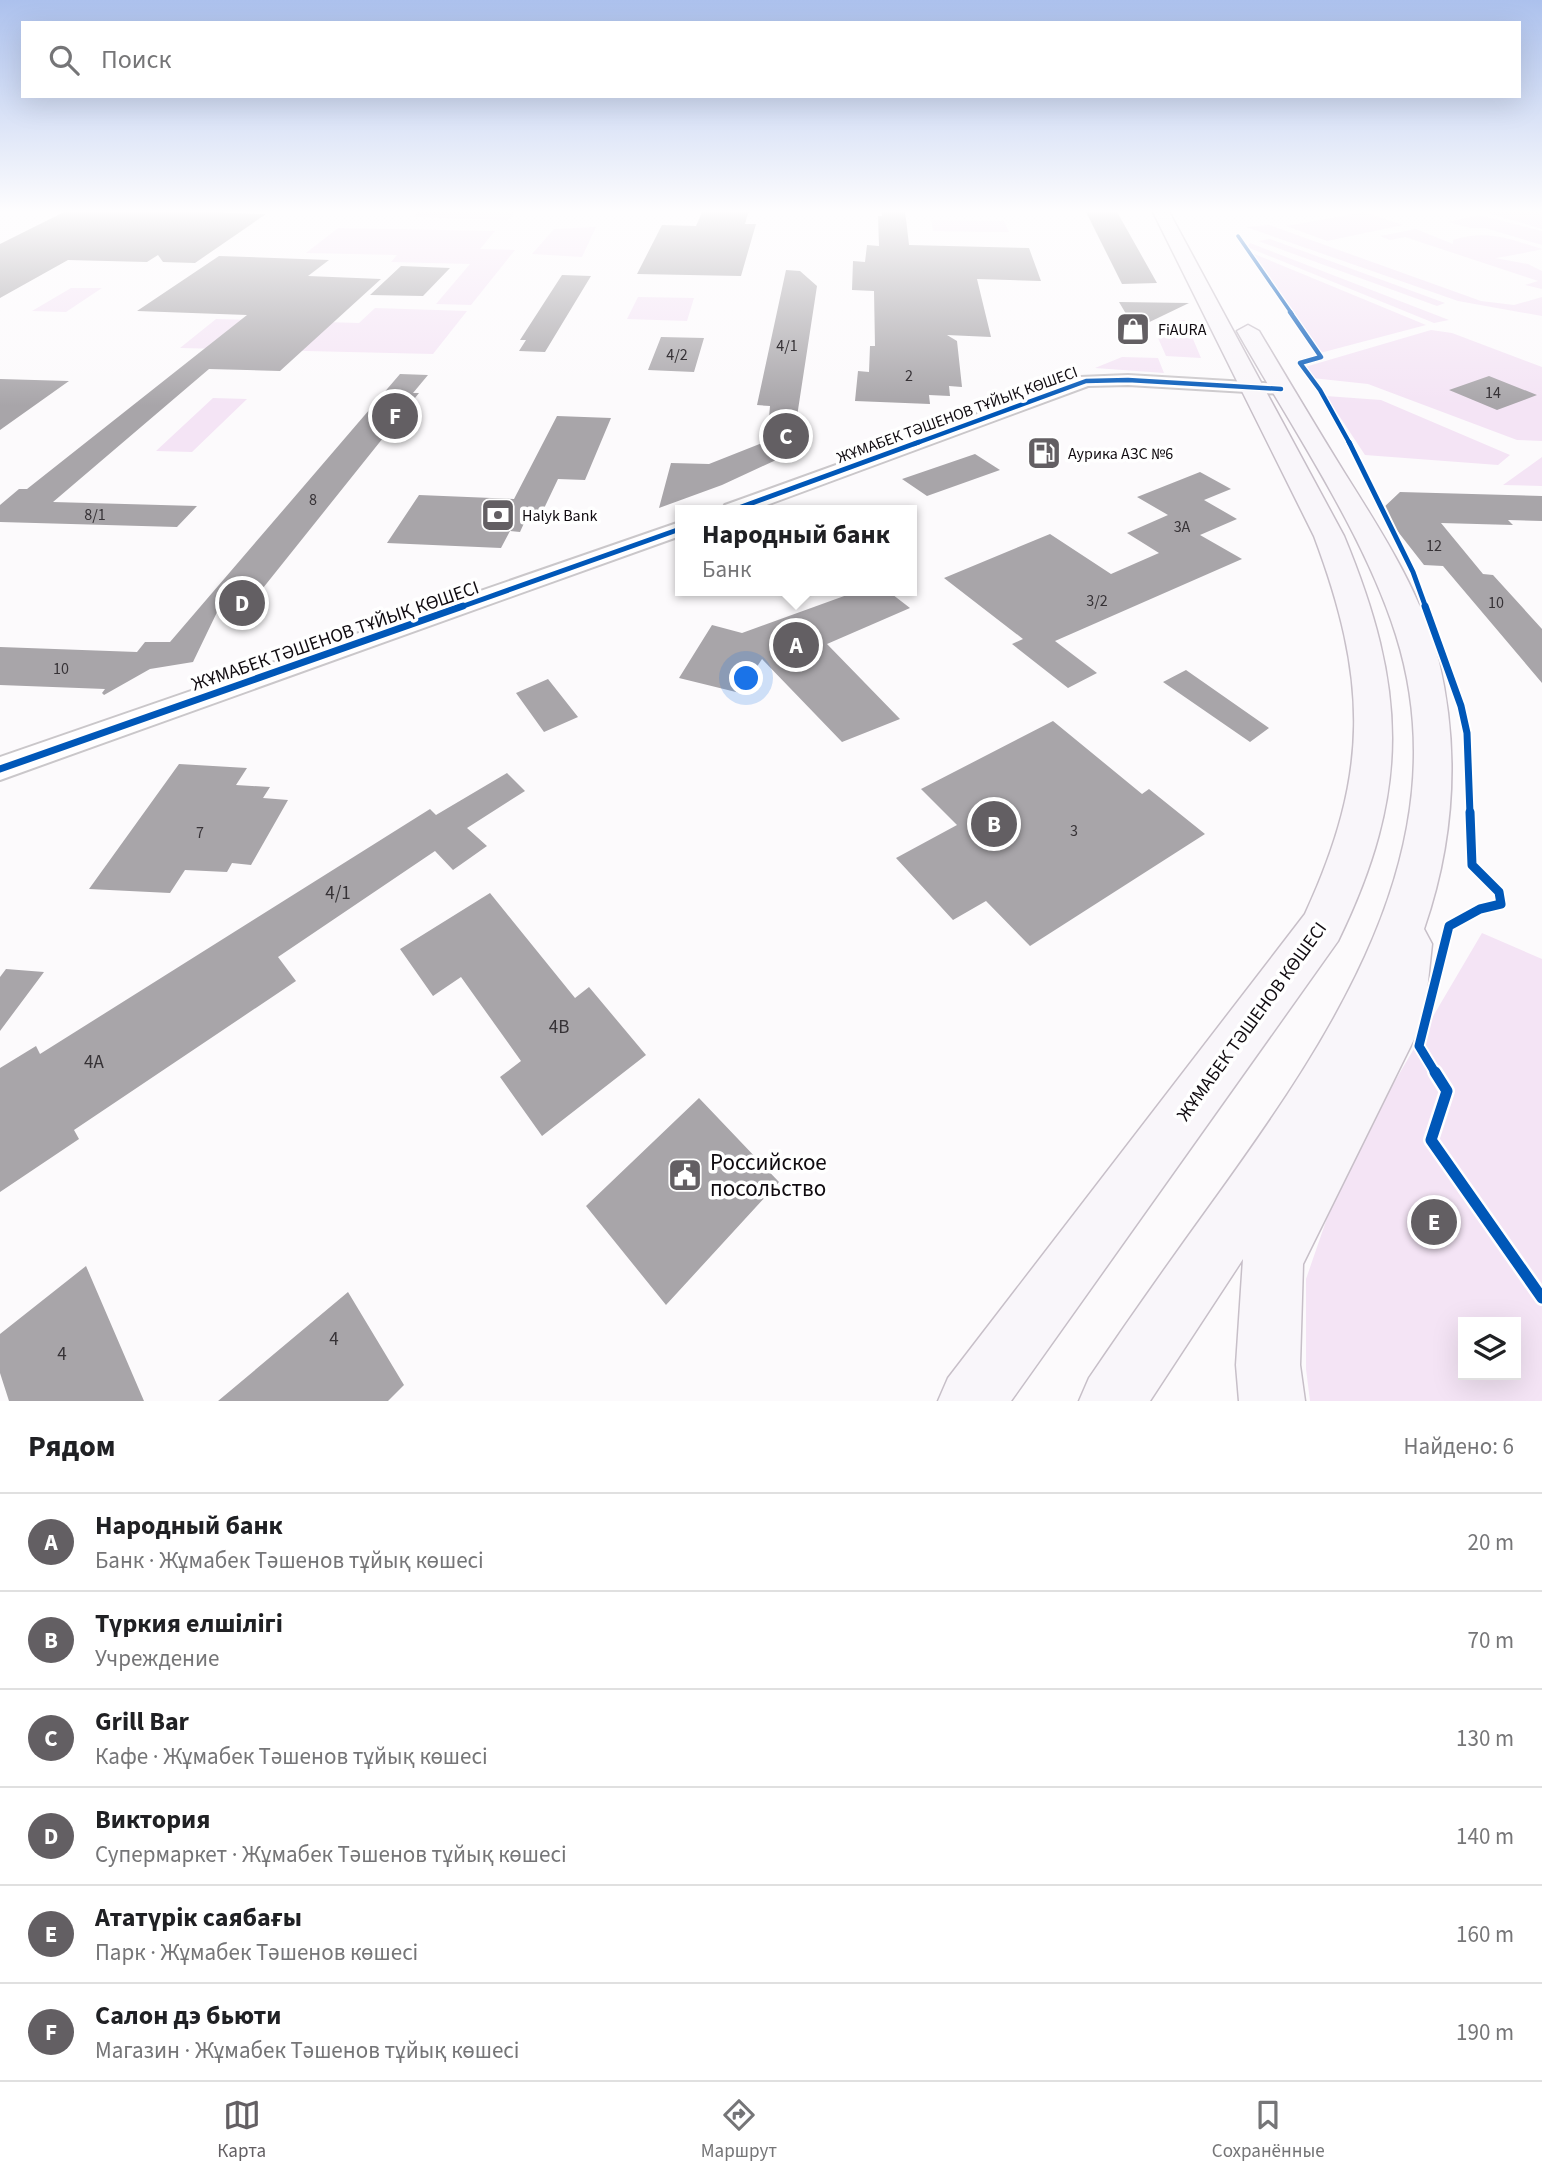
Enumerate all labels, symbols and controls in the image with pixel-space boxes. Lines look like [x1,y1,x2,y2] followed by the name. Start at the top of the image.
[21,21,1521,98] search box
[45,41,83,79] icon: search
[101,41,171,78] text: Поиск
[1114,310,1152,348] shop icon: FiAURA
[1158,319,1207,341] place label: FiAURA
[776,335,798,357] house number: 4/1
[666,344,688,366] house number: 4/2
[834,361,1081,469] street label: ЖҰМАБЕК ТӘШЕНОВ ТҰЙЫҚ КӨШЕСІ
[905,365,913,387] house number: 2
[1485,382,1501,404] house number: 14
[372,390,418,442] pin: F
[763,410,809,462] pin: C
[1025,434,1063,472] fuel station icon: Аурика АЗС №6
[1068,443,1173,465] place label: Аурика АЗС №6
[309,489,317,511] house number: 8
[479,496,517,534] bank icon: Halyk Bank
[84,504,106,526] house number: 8/1
[522,505,597,527] place label: Halyk Bank
[675,505,917,596] popup
[702,516,890,553] text: Народный банк
[1174,516,1191,538] house number: 3А
[1426,535,1442,557] house number: 12
[702,553,751,586] text: Банк
[188,574,483,698] street label: ЖҰМАБЕК ТӘШЕНОВ ТҰЙЫҚ КӨШЕСІ
[219,577,265,629] pin: D
[1086,590,1108,612] house number: 3/2
[1488,592,1504,614] house number: 10
[773,619,819,671] pin: A
[53,658,69,680] house number: 10
[729,661,763,695] your location
[971,798,1017,850] pin: B
[1070,820,1078,842] house number: 3
[196,822,204,844] house number: 7
[325,880,351,907] house number: 4/1
[1171,917,1334,1127] street label: ЖҰМАБЕК ТӘШЕНОВ КӨШЕСІ
[549,1014,569,1041] house number: 4В
[84,1049,105,1076] house number: 4А
[710,1146,827,1205] place label: Российское посольство
[666,1156,704,1194] public building icon: Российское посольство
[1411,1196,1457,1248] pin: E
[1458,1317,1521,1380] map controls
[1458,1317,1521,1380] button: layers
[329,1326,339,1353] house number: 4
[57,1341,67,1368] house number: 4
[28,1425,116,1468] text: Рядом
[1404,1430,1514,1463] text: Найдено: 6
[95,1507,283,1544] text: Народный банк
[44,1526,58,1559] text: A
[1467,1526,1514,1559] text: 20 m
[95,1544,484,1577] text: Банк · Жұмабек Тәшенов тұйық көшесі
[95,1605,283,1642] text: Түркия елшілігі
[44,1624,58,1657] text: B
[1467,1624,1514,1657] text: 70 m
[95,1642,219,1675] text: Учреждение
[95,1703,189,1740] text: Grill Bar
[44,1722,58,1755] text: C
[1456,1722,1514,1755] text: 130 m
[95,1740,488,1773] text: Кафе · Жұмабек Тәшенов тұйық көшесі
[95,1801,210,1838] text: Виктория
[44,1820,58,1853] text: D
[1456,1820,1514,1853] text: 140 m
[95,1838,567,1871] text: Супермаркет · Жұмабек Тәшенов тұйық көшесі
[95,1899,302,1936] text: Ататүрік саябағы
[45,1918,57,1951] text: E
[1456,1918,1514,1951] text: 160 m
[95,1936,418,1969] text: Парк · Жұмабек Тәшенов көшесі
[95,1997,282,2034] text: Салон дэ бьюти
[45,2016,57,2049] text: F
[1456,2016,1514,2049] text: 190 m
[95,2034,519,2067] text: Магазин · Жұмабек Тәшенов тұйық көшесі
[217,2096,266,2165] tab: Карта
[701,2096,777,2165] tab: Маршрут
[1212,2096,1325,2165] tab: Сохранённые

